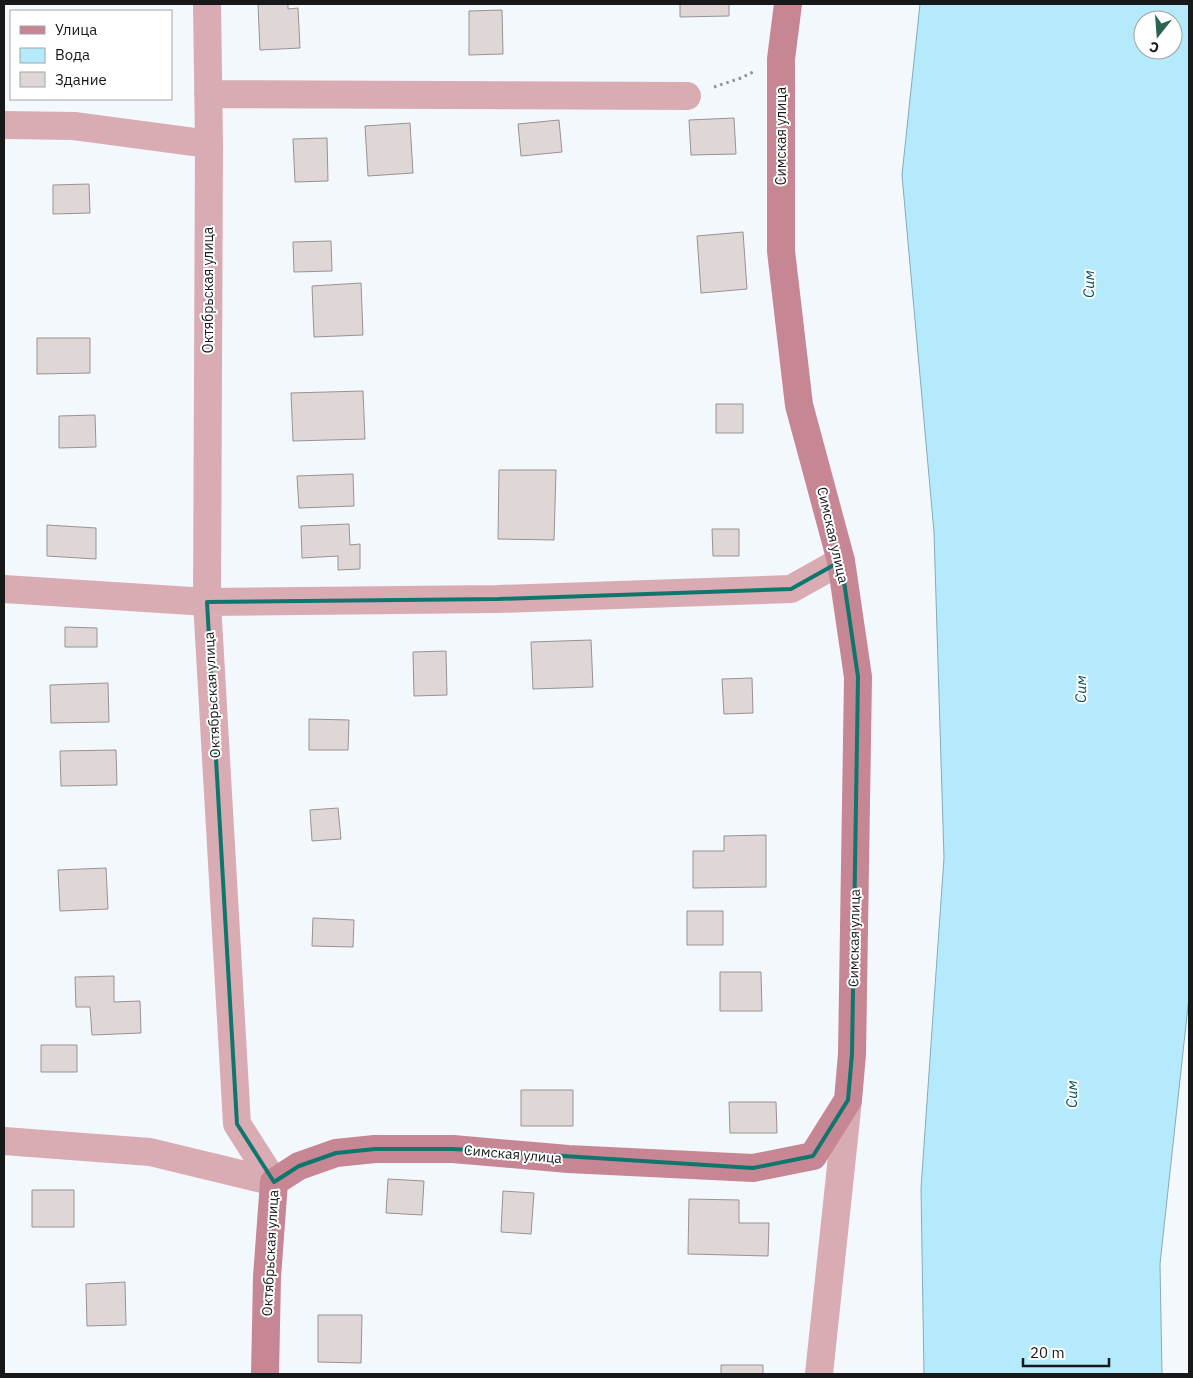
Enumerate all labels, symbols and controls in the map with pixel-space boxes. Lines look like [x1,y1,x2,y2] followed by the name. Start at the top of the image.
[10,10,172,100] legend
[1133,10,1183,60] north arrow
[55,20,97,39] text: Улица
[1147,37,1161,57] text: С
[55,45,90,64] text: Вода
[55,70,107,89] text: Здание
[772,86,790,185] street label: Симская улица
[199,226,217,353] street label: Октябрьская улица
[1079,270,1098,298] water label: Сим
[813,485,853,585] street label: Симская улица
[200,631,224,759] street label: Октябрьская улица
[1071,675,1090,703] water label: Сим
[844,888,864,987] street label: Симская улица
[1062,1080,1081,1108] water label: Сим
[463,1141,563,1167] street label: Симская улица
[258,1189,282,1317] street label: Октябрьская улица
[1023,1336,1109,1368] scale bar
[1030,1343,1065,1362] text: 20 m

